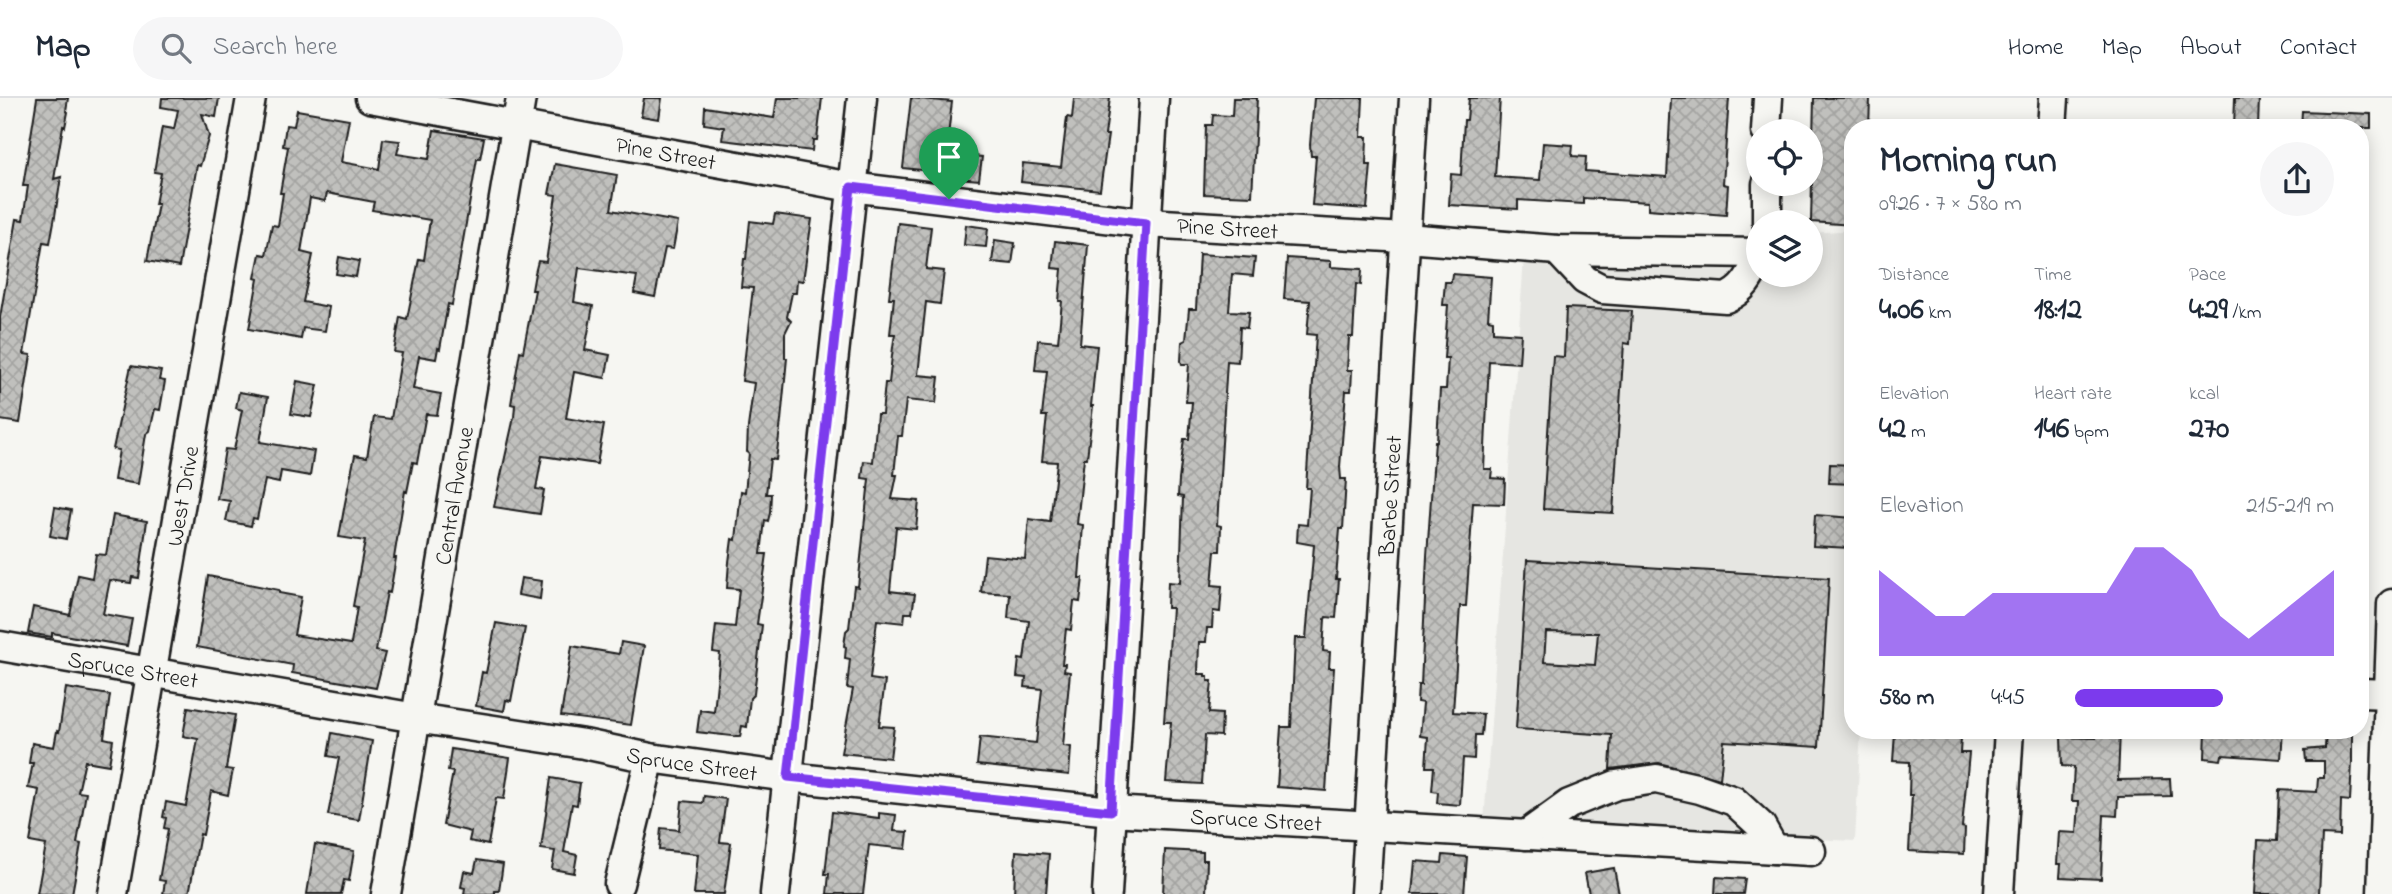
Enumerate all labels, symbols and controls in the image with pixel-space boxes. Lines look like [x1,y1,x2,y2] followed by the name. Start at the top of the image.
[133,17,623,80] search box
[35,24,91,72] text: Map
[157,29,195,67] icon: search
[213,29,337,67] text: Search here
[2008,31,2064,66] text: Home
[2102,31,2142,66] text: Map
[2180,31,2242,66] text: About
[2280,31,2357,66] text: Contact
[1746,119,1823,287] map controls
[1746,119,1823,196] button: locate
[919,127,979,199] pin
[613,130,719,181] street label: Pine Street
[1879,134,2057,190] text: Morning run
[930,138,968,176] icon: arrive
[2260,142,2334,216] button: share
[1879,188,2022,221] text: 09:26 · 7 × 580 m
[1746,210,1823,287] button: layers
[1176,211,1279,250] street label: Pine Street
[1879,262,1949,289] text: Distance
[2034,262,2072,289] text: Time
[2189,262,2226,289] text: Pace
[1879,289,1924,333] text: 4.06
[2034,289,2082,333] text: 18:12
[2189,289,2228,333] text: 4:29
[1924,300,1951,327] text: km
[2228,300,2262,327] text: /km
[1879,381,1949,408] text: Elevation
[2034,381,2112,408] text: Heart rate
[2189,381,2219,408] text: kcal
[1879,408,1906,452] text: 42
[2034,408,2069,452] text: 146
[2189,408,2229,452] text: 270
[1906,419,1926,446] text: m
[2069,419,2109,446] text: bpm
[428,424,484,568] street label: Central Avenue
[1372,434,1412,558] street label: Barbe Street
[160,443,210,549] street label: West Drive
[1879,490,1964,523] text: Elevation
[2246,490,2334,523] text: 215–219 m
[65,644,201,699] street label: Spruce Street
[1879,682,1934,715] text: 580 m
[1991,682,2025,715] text: 4:45
[623,739,759,792] street label: Spruce Street
[1189,802,1323,842] street label: Spruce Street

